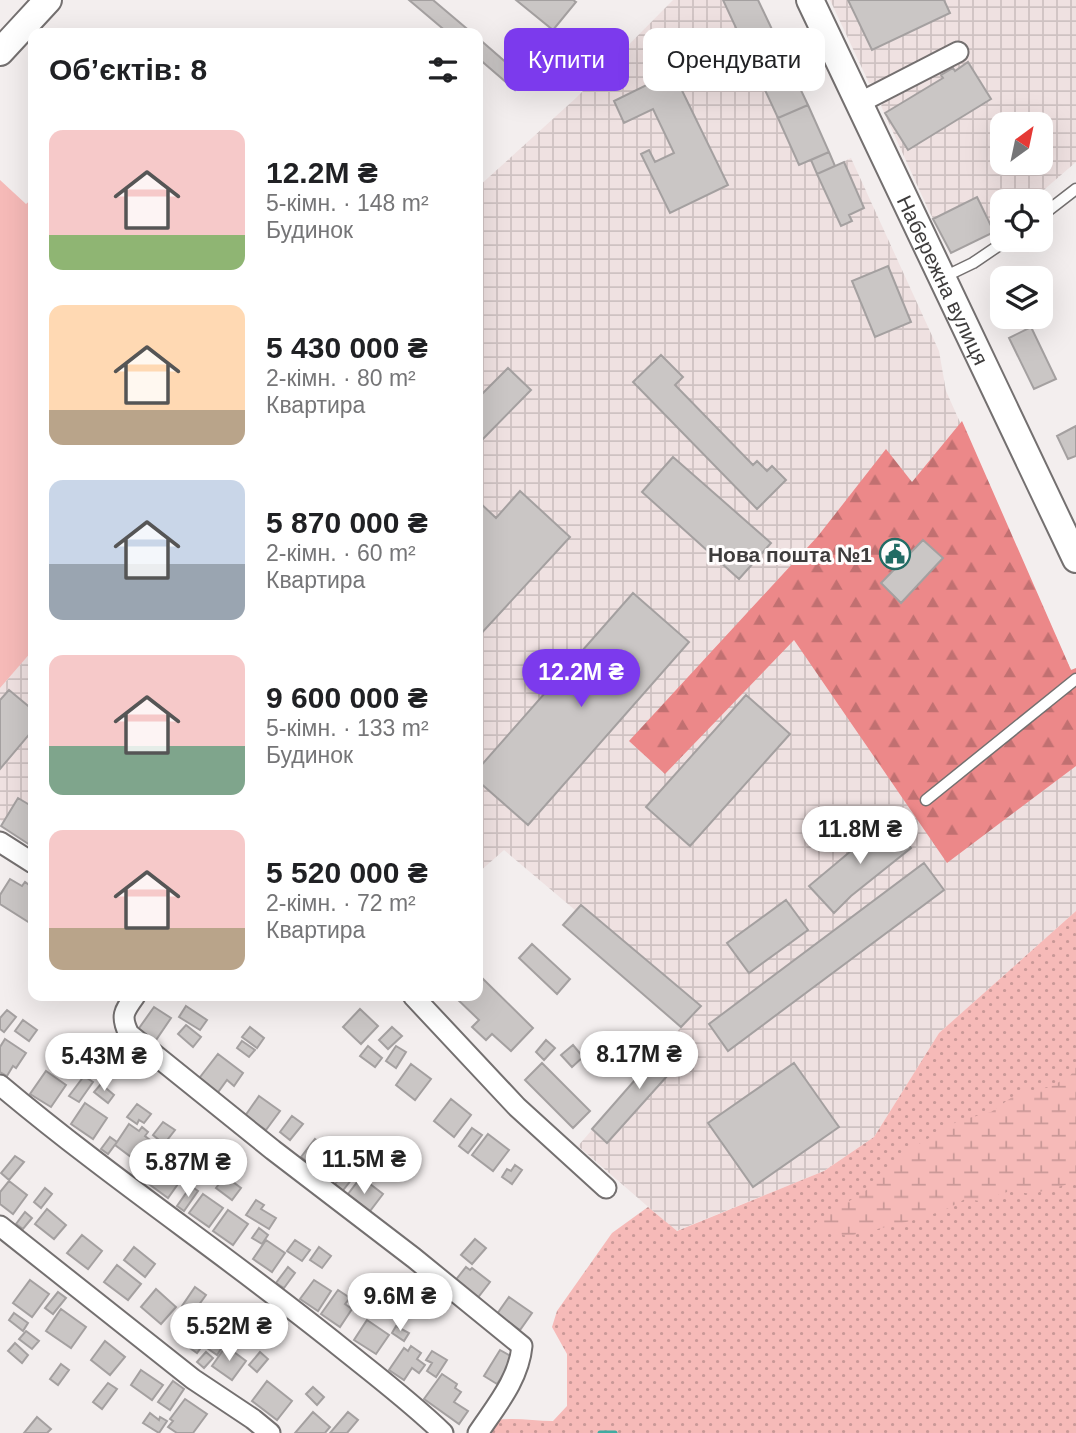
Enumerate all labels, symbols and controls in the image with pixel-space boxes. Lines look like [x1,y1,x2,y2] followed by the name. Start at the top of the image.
[504,28,629,91] chip: Купити
[643,28,825,91] chip: Орендувати
[424,51,462,89] icon: filters
[49,53,207,86] text: Об’єктів: 8
[990,112,1054,175] north arrow
[990,112,1053,329] map controls
[266,156,378,189] text: 12.2M ₴
[105,158,189,242] icon: home
[990,189,1053,252] button: locate
[266,190,429,216] text: 5-кімн. · 148 m²
[893,192,993,368] street label: Набережна вулиця
[266,217,353,243] text: Будинок
[990,266,1053,329] button: layers
[266,331,428,364] text: 5 430 000 ₴
[105,333,189,417] icon: home
[266,365,416,391] text: 2-кімн. · 80 m²
[266,392,365,418] text: Квартира
[266,506,428,539] text: 5 870 000 ₴
[105,508,189,592] icon: home
[878,537,912,571] public building icon: Нова пошта №1
[266,540,416,566] text: 2-кімн. · 60 m²
[708,543,872,566] place label: Нова пошта №1
[266,567,365,593] text: Квартира
[516,650,646,709] pin: 12.2M ₴
[538,659,624,685] text: 12.2M ₴
[266,681,428,714] text: 9 600 000 ₴
[105,683,189,767] icon: home
[266,715,429,741] text: 5-кімн. · 133 m²
[266,742,353,768] text: Будинок
[795,806,925,866] pin: 11.8M ₴
[818,816,902,842] text: 11.8M ₴
[266,856,428,889] text: 5 520 000 ₴
[105,858,189,942] icon: home
[266,890,416,916] text: 2-кімн. · 72 m²
[266,917,365,943] text: Квартира
[574,1032,704,1091] pin: 8.17M ₴
[39,1034,169,1093] pin: 5.43M ₴
[596,1041,682,1067] text: 8.17M ₴
[61,1043,147,1069] text: 5.43M ₴
[299,1136,429,1196] pin: 11.5M ₴
[123,1140,253,1199] pin: 5.87M ₴
[322,1146,406,1172] text: 11.5M ₴
[145,1149,231,1175] text: 5.87M ₴
[343,1274,457,1333] pin: 9.6M ₴
[364,1283,436,1309] text: 9.6M ₴
[164,1304,294,1363] pin: 5.52M ₴
[186,1313,272,1339] text: 5.52M ₴

